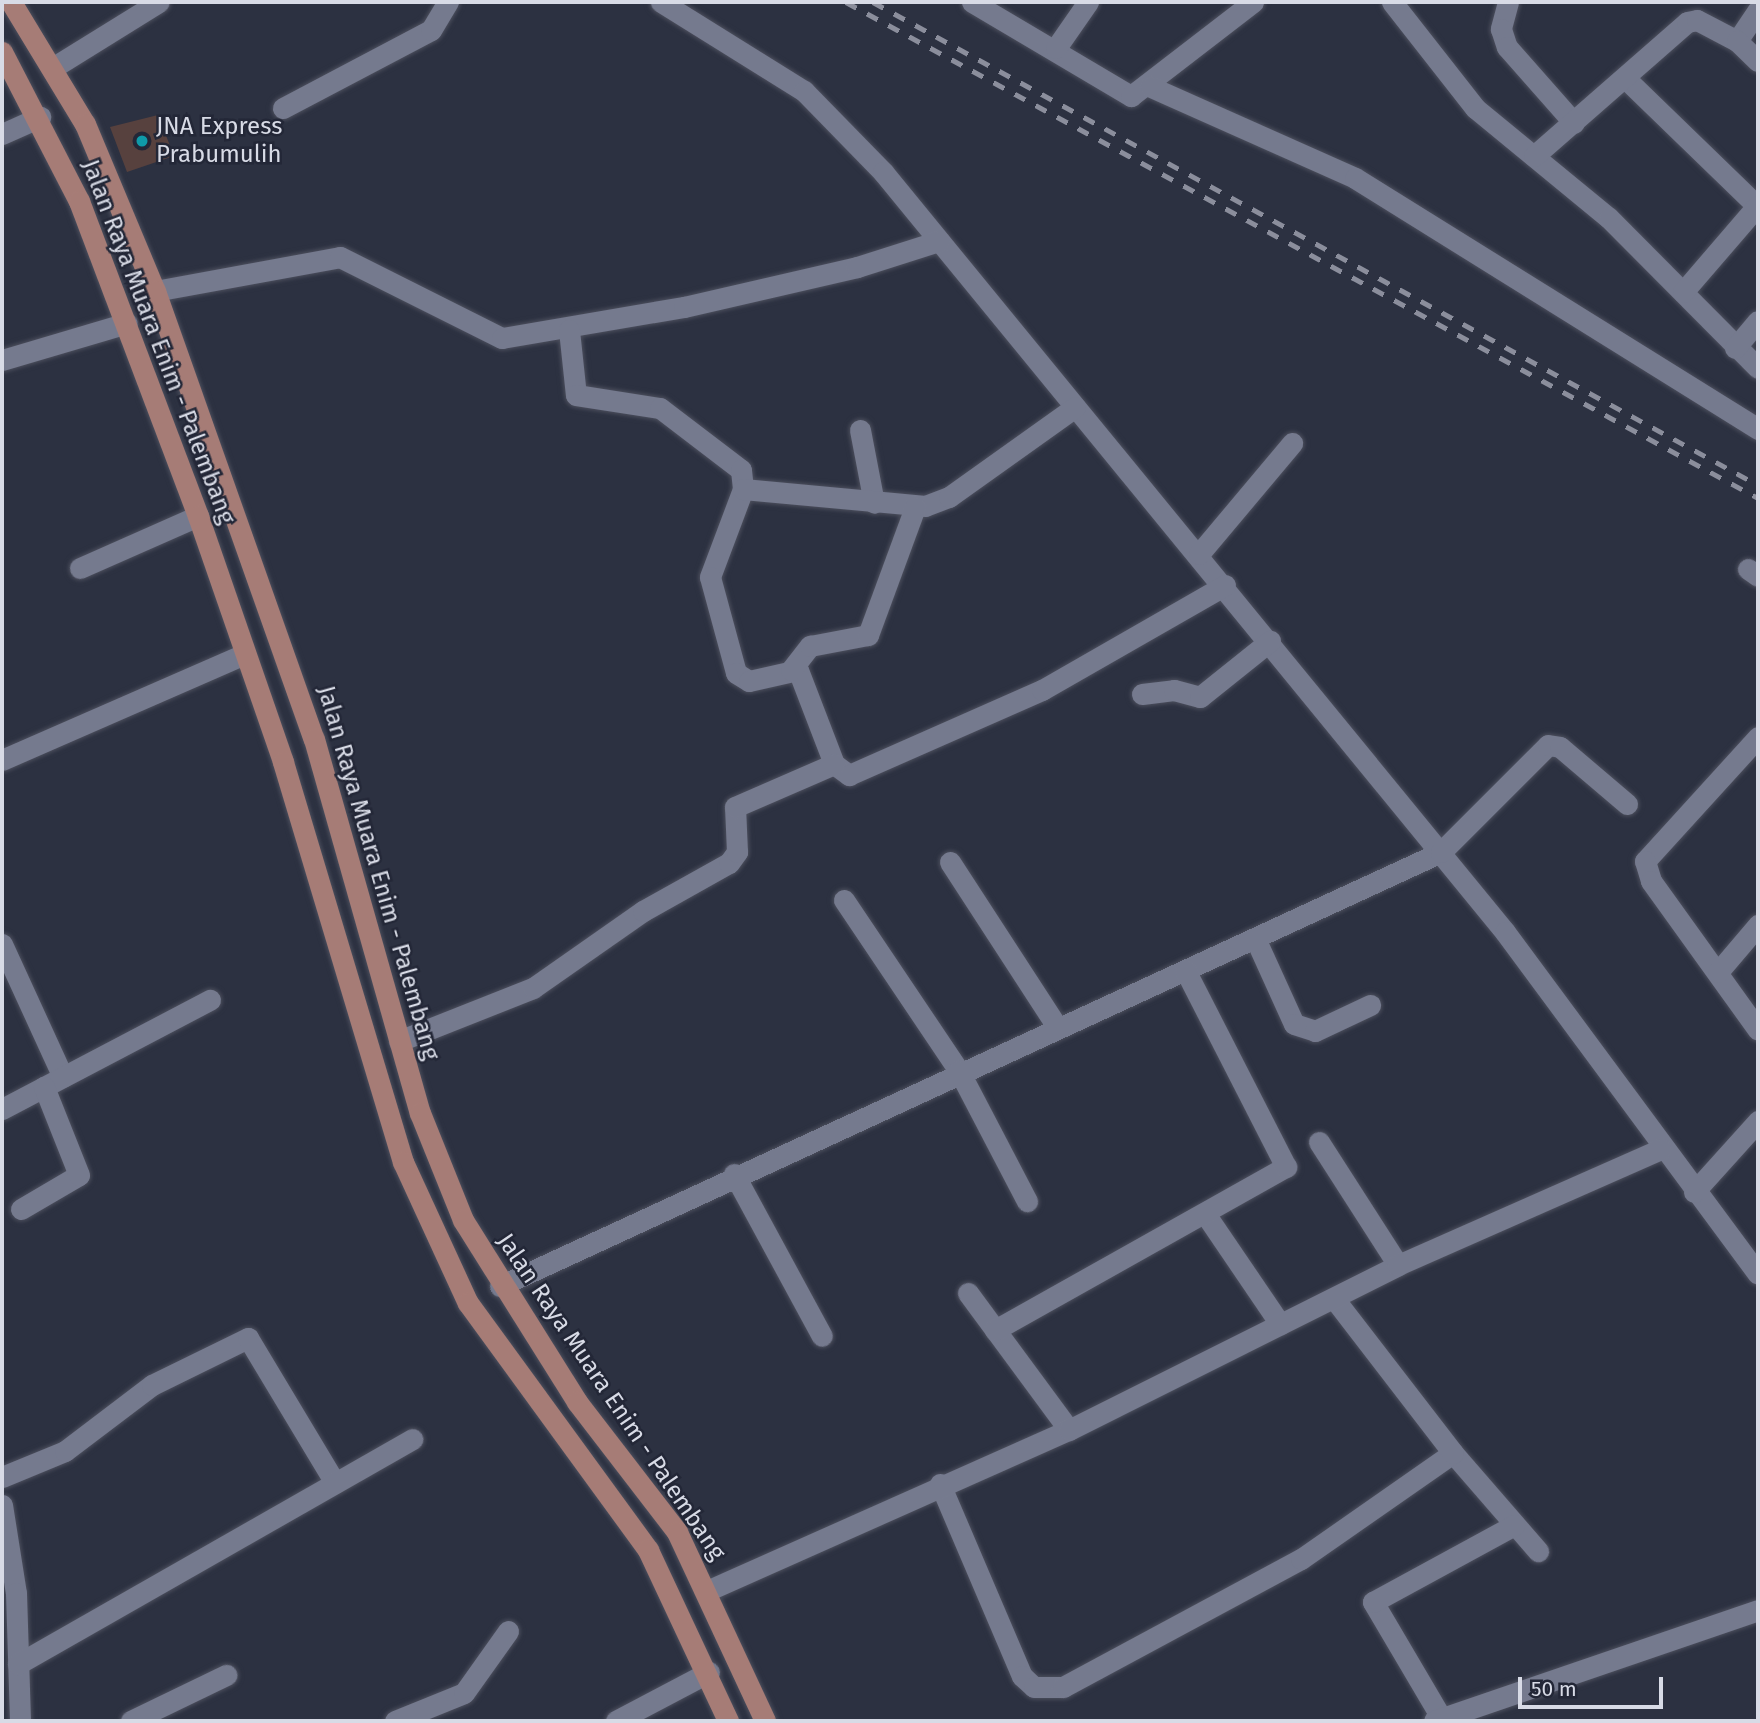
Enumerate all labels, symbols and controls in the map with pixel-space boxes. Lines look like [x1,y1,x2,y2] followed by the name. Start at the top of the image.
[156,113,282,169] place label: JNA Express Prabumulih
[134,133,150,149] marker: JNA Express Prabumulih
[75,156,241,528] street label: Jalan Raya Muara Enim - Palembang
[311,683,445,1063] street label: Jalan Raya Muara Enim - Palembang
[491,1228,731,1566] street label: Jalan Raya Muara Enim - Palembang
[1522,1664,1667,1708] scale bar
[1531,1676,1577,1702] text: 50 m

